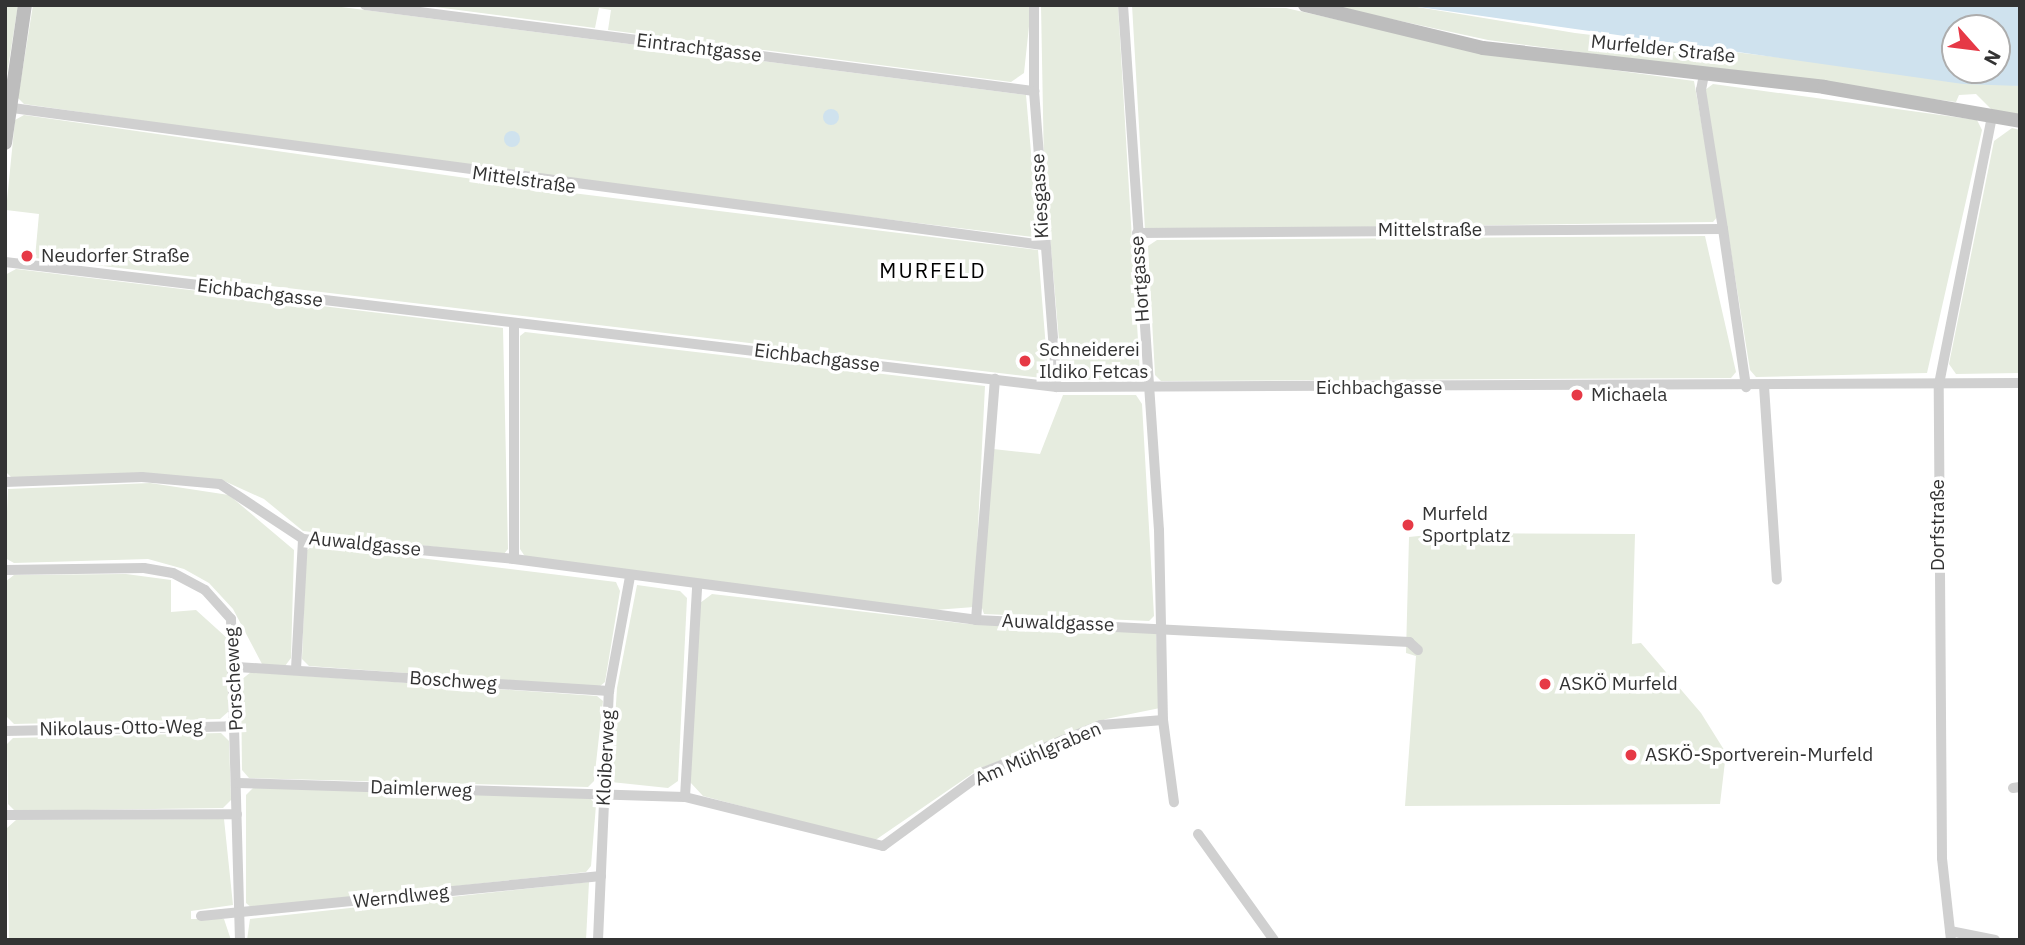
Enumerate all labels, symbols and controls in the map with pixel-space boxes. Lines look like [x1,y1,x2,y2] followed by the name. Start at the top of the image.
[1941,14,2011,84] north arrow
[635,29,763,67] street label: Eintrachtgasse
[1590,30,1736,68] street label: Murfelder Straße
[1979,46,2007,70] text: N
[1026,153,1054,239] street label: Kiesgasse
[471,161,577,199] street label: Mittelstraße
[1378,219,1482,241] street label: Mittelstraße
[1126,235,1154,323] street label: Hortgasse
[41,245,190,267] place label: Neudorfer Straße
[19,248,35,264] marker: Neudorfer Straße
[880,257,986,283] district label: MURFELD
[196,274,324,312] street label: Eichbachgasse
[753,339,881,377] street label: Eichbachgasse
[1039,339,1148,383] place label: Schneiderei Ildiko Fetcas
[1017,353,1033,369] marker: Schneiderei Ildiko Fetcas
[1316,377,1442,399] street label: Eichbachgasse
[1591,384,1667,406] place label: Michaela
[1569,387,1585,403] marker: Michaela
[1927,479,1949,571] street label: Dorfstraße
[1422,503,1510,547] place label: Murfeld Sportplatz
[1400,517,1416,533] marker: Murfeld Sportplatz
[308,527,422,561] street label: Auwaldgasse
[1001,610,1115,636] street label: Auwaldgasse
[220,627,248,731] street label: Porscheweg
[409,667,497,695] street label: Boschweg
[1559,673,1678,695] place label: ASKÖ Murfeld
[1537,676,1553,692] marker: ASKÖ Murfeld
[592,709,620,807] street label: Kloiberweg
[39,715,203,741] street label: Nikolaus-Otto-Weg
[972,717,1104,791] street label: Am Mühlgraben
[1645,744,1873,766] place label: ASKÖ-Sportverein-Murfeld
[1623,747,1639,763] marker: ASKÖ-Sportverein-Murfeld
[370,776,472,802] street label: Daimlerweg
[352,881,450,913] street label: Werndlweg

